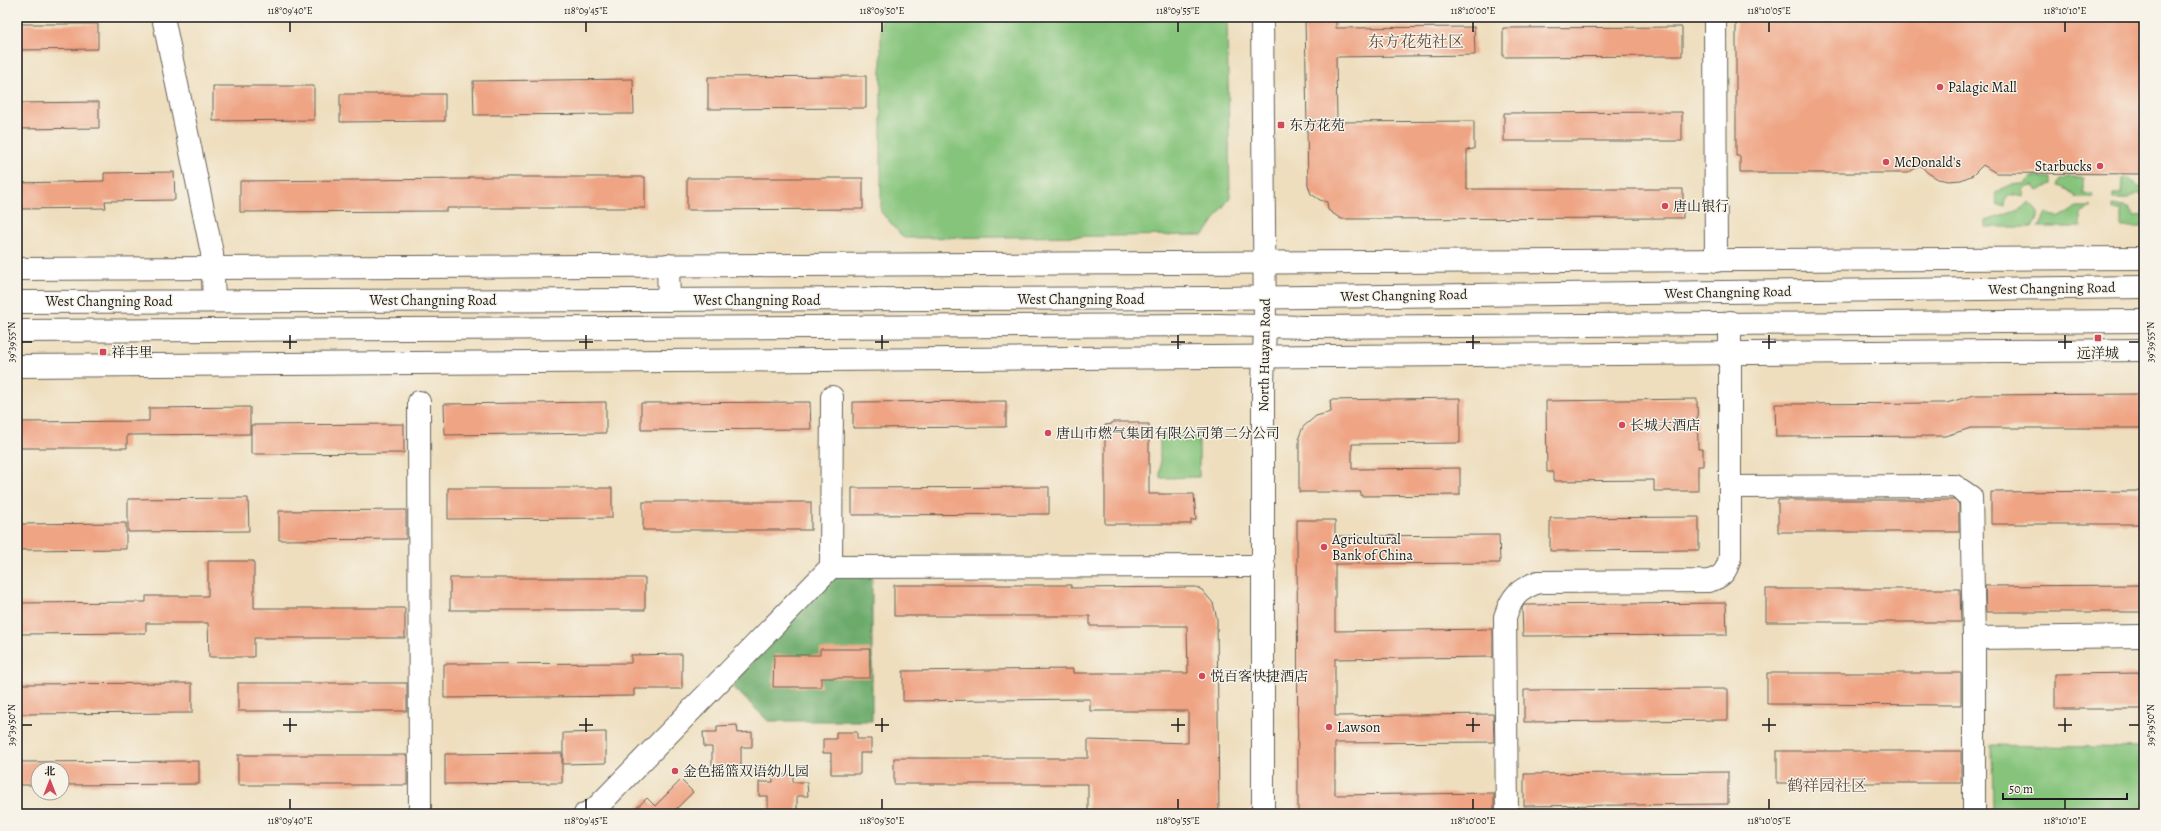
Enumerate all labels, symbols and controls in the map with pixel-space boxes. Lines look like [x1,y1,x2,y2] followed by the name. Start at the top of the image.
[267,4,313,17] text: 118°09'40"E
[564,4,608,17] text: 118°09'45"E
[860,4,905,17] text: 118°09'50"E
[1156,4,1200,17] text: 118°09'55"E
[1451,4,1495,17] text: 118°10'00"E
[1747,4,1791,17] text: 118°10'05"E
[2044,4,2087,17] text: 118°10'10"E
[1368,31,1464,53] district label: 东方花苑社区
[1948,78,2017,97] place label: Palagic Mall
[1935,82,1945,92] marker: Palagic Mall
[1289,116,1345,135] place label: 东方花苑
[1276,120,1286,130] marker: 东方花苑
[1894,153,1961,172] place label: McDonald's
[1881,157,1891,167] marker: McDonald's
[2035,157,2092,176] place label: Starbucks
[2095,161,2105,171] marker: Starbucks
[1673,197,1729,216] place label: 唐山银行
[1660,201,1670,211] marker: 唐山银行
[1987,278,2116,299] street label: West Changning Road
[1663,282,1792,303] street label: West Changning Road
[1339,285,1468,306] street label: West Changning Road
[1017,290,1145,309] street label: West Changning Road
[369,291,497,310] street label: West Changning Road
[693,291,821,310] street label: West Changning Road
[45,292,173,311] street label: West Changning Road
[1254,298,1275,412] street label: North Huayan Road
[5,322,18,362] text: 39°39'55"N
[2144,322,2157,362] text: 39°39'55"N
[2093,333,2103,343] marker: 远洋城
[111,343,153,362] place label: 祥丰里
[2077,344,2119,363] place label: 远洋城
[98,347,108,357] marker: 祥丰里
[1630,416,1700,435] place label: 长城大酒店
[1617,420,1627,430] marker: 长城大酒店
[1056,424,1280,443] place label: 唐山市燃气集团有限公司第二分公司
[1043,428,1053,438] marker: 唐山市燃气集团有限公司第二分公司
[1331,530,1414,565] place label: Agricultural Bank of China
[1319,542,1329,552] marker: Agricultural Bank of China
[1210,667,1308,686] place label: 悦百客快捷酒店
[1197,671,1207,681] marker: 悦百客快捷酒店
[5,704,18,746] text: 39°39'50"N
[2144,704,2157,746] text: 39°39'50"N
[1337,718,1381,737] place label: Lawson
[1324,722,1334,732] marker: Lawson
[30,761,70,801] north arrow
[683,762,809,781] place label: 金色摇篮双语幼儿园
[45,764,56,779] text: 北
[670,766,680,776] marker: 金色摇篮双语幼儿园
[1787,775,1867,797] district label: 鹤祥园社区
[2003,775,2127,801] scale bar
[2009,781,2033,797] text: 50 m
[267,814,313,827] text: 118°09'40"E
[564,814,608,827] text: 118°09'45"E
[860,814,905,827] text: 118°09'50"E
[1156,814,1200,827] text: 118°09'55"E
[1451,814,1495,827] text: 118°10'00"E
[1747,814,1791,827] text: 118°10'05"E
[2044,814,2087,827] text: 118°10'10"E

